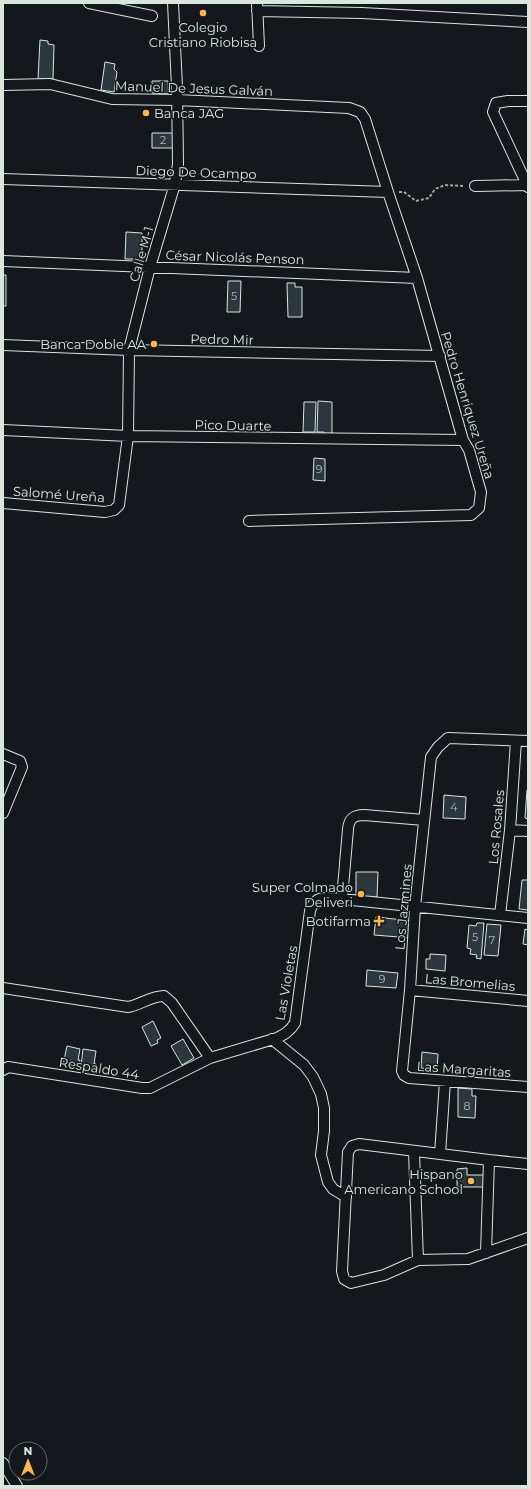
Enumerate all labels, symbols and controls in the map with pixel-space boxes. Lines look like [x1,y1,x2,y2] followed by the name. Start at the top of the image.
[198,8,208,18] marker: Colegio Cristiano Riobisa
[149,19,257,50] place label: Colegio Cristiano Riobisa
[115,77,273,99] street label: Manuel De Jesus Galván
[154,105,224,121] place label: Banca JAG
[141,108,151,118] marker: Banca JAG
[160,133,166,147] house number: 2
[135,162,257,182] street label: Diego De Ocampo
[125,224,157,284] street label: Calle M-1
[165,247,305,267] street label: César Nicolás Penson
[231,289,237,303] house number: 5
[438,329,498,481] street label: Pedro Henriquez Ureña
[190,330,254,348] street label: Pedro Mir
[40,336,147,352] place label: Banca Doble AA
[149,339,159,349] marker: Banca Doble AA
[194,416,272,434] street label: Pico Duarte
[316,462,323,476] house number: 9
[13,483,105,505] street label: Salomé Ureña
[485,789,507,865] street label: Los Rosales
[450,800,458,814] house number: 4
[391,863,415,951] street label: Los Jazmines
[252,879,353,910] place label: Super Colmado Deliveri
[356,889,366,899] marker: Super Colmado Deliveri
[306,913,371,929] place label: Botifarma
[374,916,384,926] marker: Botifarma
[472,930,478,944] house number: 5
[489,933,495,947] house number: 7
[272,944,300,1022] street label: Las Violetas
[424,970,516,994] street label: Las Bromelias
[379,972,386,986] house number: 9
[58,1054,141,1082] street label: Respaldo 44
[416,1058,512,1080] street label: Las Margaritas
[463,1099,471,1113] house number: 8
[344,1166,463,1197] place label: Hispano Americano School
[466,1176,476,1186] marker: Hispano Americano School
[8,1441,48,1481] north arrow
[24,1444,32,1458] text: N

